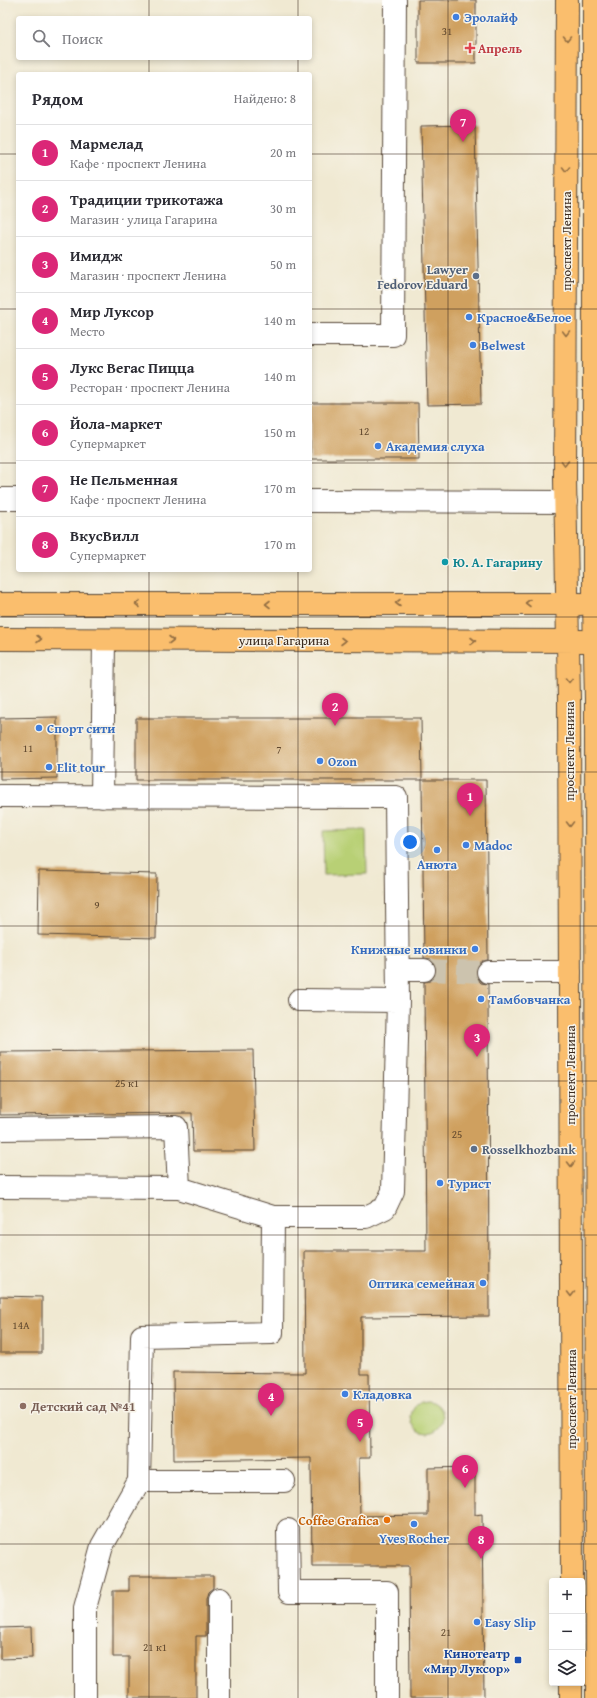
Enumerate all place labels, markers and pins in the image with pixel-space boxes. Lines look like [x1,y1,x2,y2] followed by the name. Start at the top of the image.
[464,8,518,27] place label: Эролайф
[451,12,461,22] marker: Эролайф
[478,39,522,58] place label: Апрель
[465,43,475,53] marker: Апрель
[450,109,476,142] pin: 7
[377,260,469,294] place label: Lawyer Fedorov Eduard
[471,271,481,281] marker: Lawyer Fedorov Eduard
[477,308,572,327] place label: Красное&Белое
[464,312,474,322] marker: Красное&Белое
[481,336,526,355] place label: Belwest
[468,340,478,350] marker: Belwest
[386,437,485,456] place label: Академия слуха
[373,441,383,451] marker: Академия слуха
[453,553,543,572] place label: Ю. А. Гагарину
[440,557,450,567] marker: Ю. А. Гагарину
[322,693,348,726] pin: 2
[47,719,115,738] place label: Спорт сити
[34,723,44,733] marker: Спорт сити
[328,752,357,771] place label: Ozon
[315,756,325,766] marker: Ozon
[57,758,105,777] place label: Elit tour
[44,762,54,772] marker: Elit tour
[457,783,483,816] pin: 1
[474,836,512,855] place label: Madoc
[461,840,471,850] marker: Madoc
[432,845,442,855] marker: Анюта
[417,855,457,874] place label: Анюта
[351,940,467,959] place label: Книжные новинки
[470,944,480,954] marker: Книжные новинки
[489,990,571,1009] place label: Тамбовчанка
[476,994,486,1004] marker: Тамбовчанка
[464,1024,490,1057] pin: 3
[482,1140,576,1159] place label: Rosselkhozbank
[469,1144,479,1154] marker: Rosselkhozbank
[448,1174,491,1193] place label: Турист
[435,1178,445,1188] marker: Турист
[369,1274,475,1293] place label: Оптика семейная
[478,1278,488,1288] marker: Оптика семейная
[258,1383,284,1416] pin: 4
[353,1385,412,1404] place label: Кладовка
[340,1389,350,1399] marker: Кладовка
[30,1397,136,1416] place label: Детский сад №41
[18,1401,28,1411] marker: Детский сад №41
[347,1409,373,1442] pin: 5
[452,1455,478,1488] pin: 6
[298,1511,379,1530] place label: Coffee Grafica
[382,1515,392,1525] marker: Coffee Grafica
[409,1519,419,1529] marker: Yves Rocher
[468,1526,494,1559] pin: 8
[379,1529,449,1548] place label: Yves Rocher
[485,1613,537,1632] place label: Easy Slip
[472,1617,482,1627] marker: Easy Slip
[424,1644,511,1678] place label: Кинотеатр «Мир Луксор»
[513,1655,523,1665] marker: Кинотеатр «Мир Луксор»

